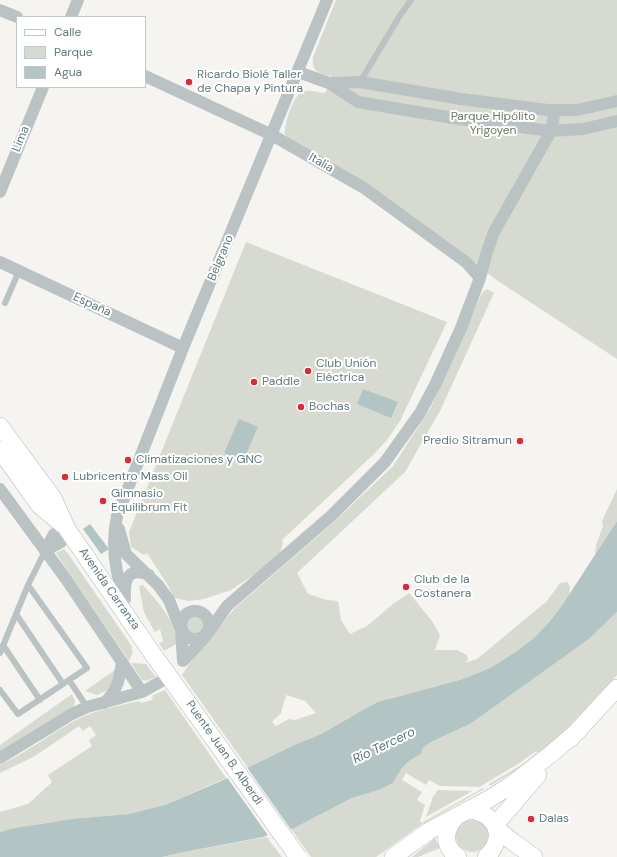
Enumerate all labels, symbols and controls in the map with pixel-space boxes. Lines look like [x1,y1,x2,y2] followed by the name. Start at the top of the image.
[16,16,146,88] legend
[54,24,81,40] text: Calle
[54,44,93,60] text: Parque
[54,64,82,80] text: Agua
[197,68,303,96] place label: Ricardo Biolé Taller de Chapa y Pintura
[184,77,194,87] marker: Ricardo Biolé Taller de Chapa y Pintura
[451,110,535,138] park label: Parque Hipólito Yrigoyen
[9,124,33,154] street label: Lima
[306,150,336,176] street label: Italia
[205,233,237,283] street label: Belgrano
[71,290,113,320] street label: España
[316,357,376,385] place label: Club Unión Eléctrica
[303,366,313,376] marker: Club Unión Eléctrica
[262,375,300,389] place label: Paddle
[249,377,259,387] marker: Paddle
[309,400,350,414] place label: Bochas
[296,402,306,412] marker: Bochas
[423,434,512,448] place label: Predio Sitramun
[515,436,525,446] marker: Predio Sitramun
[136,453,262,467] place label: Climatizaciones y GNC
[123,455,133,465] marker: Climatizaciones y GNC
[73,470,188,484] place label: Lubricentro Mass Oil
[60,472,70,482] marker: Lubricentro Mass Oil
[111,487,187,515] place label: Gimnasio Equilibrum Fit
[98,496,108,506] marker: Gimnasio Equilibrum Fit
[75,545,143,633] street label: Avenida Carranza
[414,573,471,601] place label: Club de la Costanera
[401,582,411,592] marker: Club de la Costanera
[183,698,265,808] street label: Puente Juan B. Alberdi
[350,724,418,768] water label: Río Tercero
[539,812,569,826] place label: Dalas
[526,814,536,824] marker: Dalas

